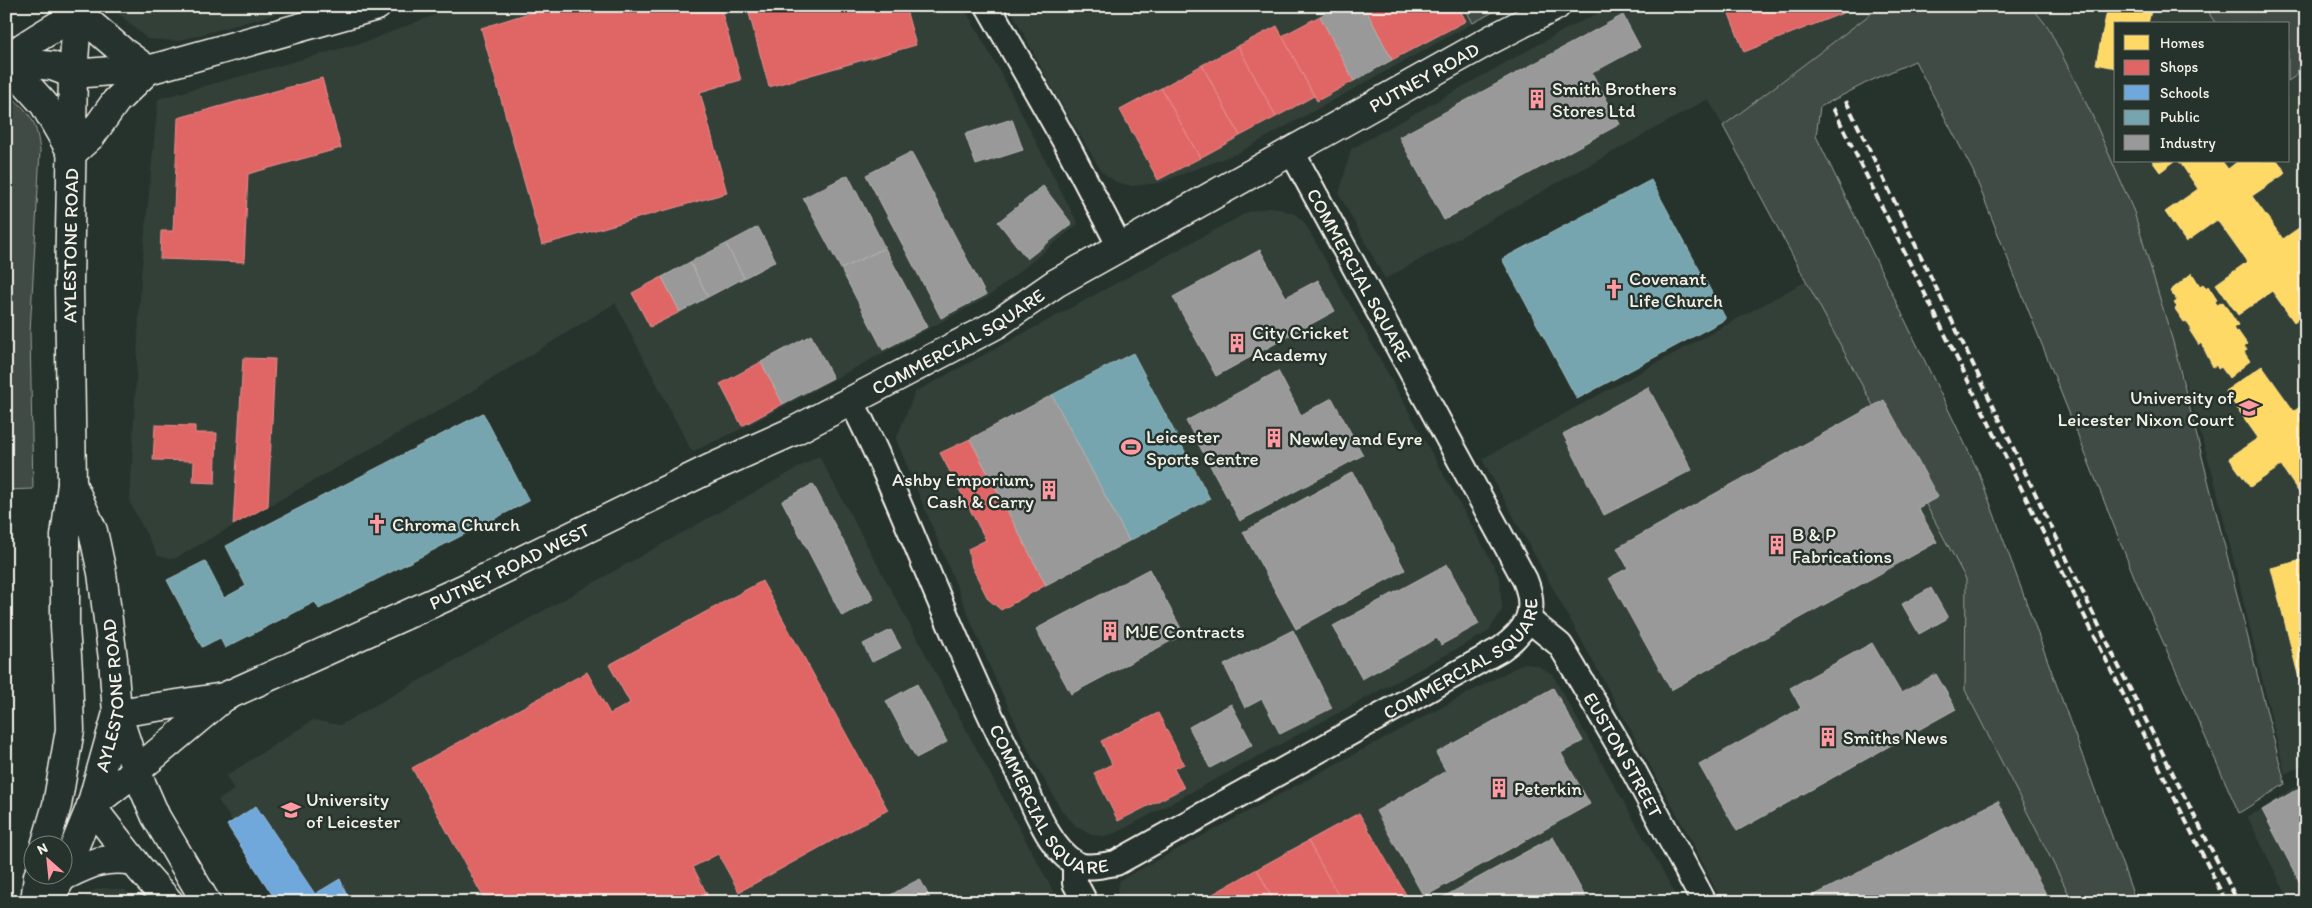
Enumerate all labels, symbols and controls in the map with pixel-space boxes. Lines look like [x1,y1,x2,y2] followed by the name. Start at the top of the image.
[2114,22,2290,162] legend
[2160,34,2205,52] text: Homes
[1365,37,1483,117] street label: PUTNEY ROAD
[2160,58,2199,76] text: Shops
[1552,77,1677,122] place label: Smith Brothers Stores Ltd
[2160,84,2210,102] text: Schools
[1526,88,1548,110] building icon: Smith Brothers Stores Ltd
[2160,108,2200,126] text: Public
[2160,134,2216,152] text: Industry
[57,168,83,323] street label: AYLESTONE ROAD
[1302,184,1416,366] street label: COMMERCIAL SQUARE
[1629,267,1723,312] place label: Covenant Life Church
[1603,278,1625,300] church icon: Covenant Life Church
[868,283,1049,400] street label: COMMERCIAL SQUARE
[1252,321,1349,366] place label: City Cricket Academy
[1226,332,1248,354] building icon: City Cricket Academy
[2058,386,2235,431] place label: University of Leicester Nixon Court
[2238,397,2260,419] school or university icon: University of Leicester Nixon Court
[1146,425,1259,470] place label: Leicester Sports Centre
[1263,427,1285,449] building icon: Newley and Eyre
[1289,427,1423,450] place label: Newley and Eyre
[1120,436,1142,458] sports icon: Leicester Sports Centre
[892,468,1034,513] place label: Ashby Emporium, Cash & Carry
[1038,479,1060,501] building icon: Ashby Emporium, Cash & Carry
[366,513,388,535] church icon: Chroma Church
[392,513,521,536] place label: Chroma Church
[425,517,594,614] street label: PUTNEY ROAD WEST
[1792,523,1892,568] place label: B & P Fabrications
[1766,534,1788,556] building icon: B & P Fabrications
[1379,598,1542,724] street label: COMMERCIAL SQUARE
[90,617,129,774] street label: AYLESTONE ROAD
[1099,620,1121,642] building icon: MJE Contracts
[1125,620,1245,643] place label: MJE Contracts
[1579,688,1668,822] street label: EUSTON STREET
[985,720,1110,878] street label: COMMERCIAL SQUARE
[1817,726,1839,748] building icon: Smiths News
[1843,726,1948,749] place label: Smiths News
[1488,777,1510,799] building icon: Peterkin
[1514,777,1582,800] place label: Peterkin
[306,788,401,833] place label: University of Leicester
[280,799,302,821] school or university icon: University of Leicester
[22,836,72,886] north arrow
[34,839,50,859] text: N

